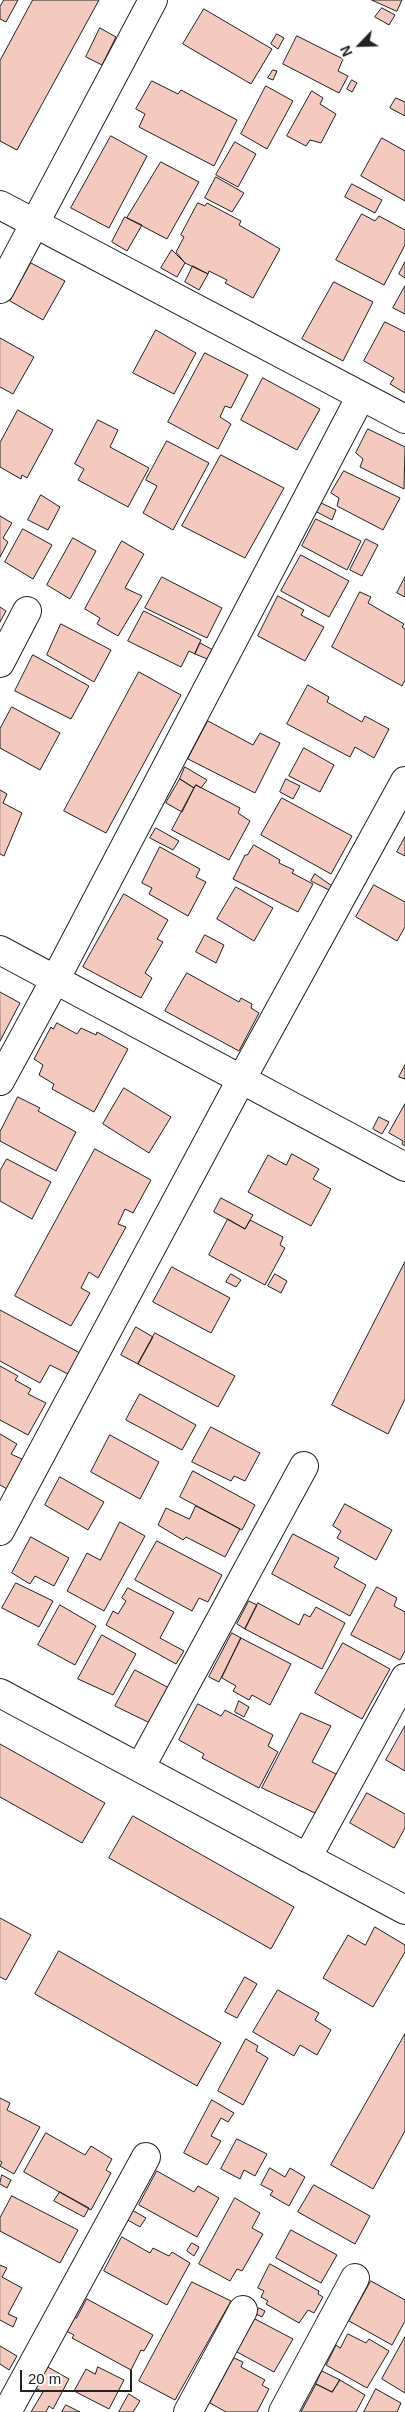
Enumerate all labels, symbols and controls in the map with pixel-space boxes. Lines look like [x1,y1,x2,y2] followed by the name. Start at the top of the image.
[335,20,385,70] north arrow
[337,43,356,59] text: N
[22,2360,135,2392] scale bar
[28,2370,61,2387] text: 20 m

